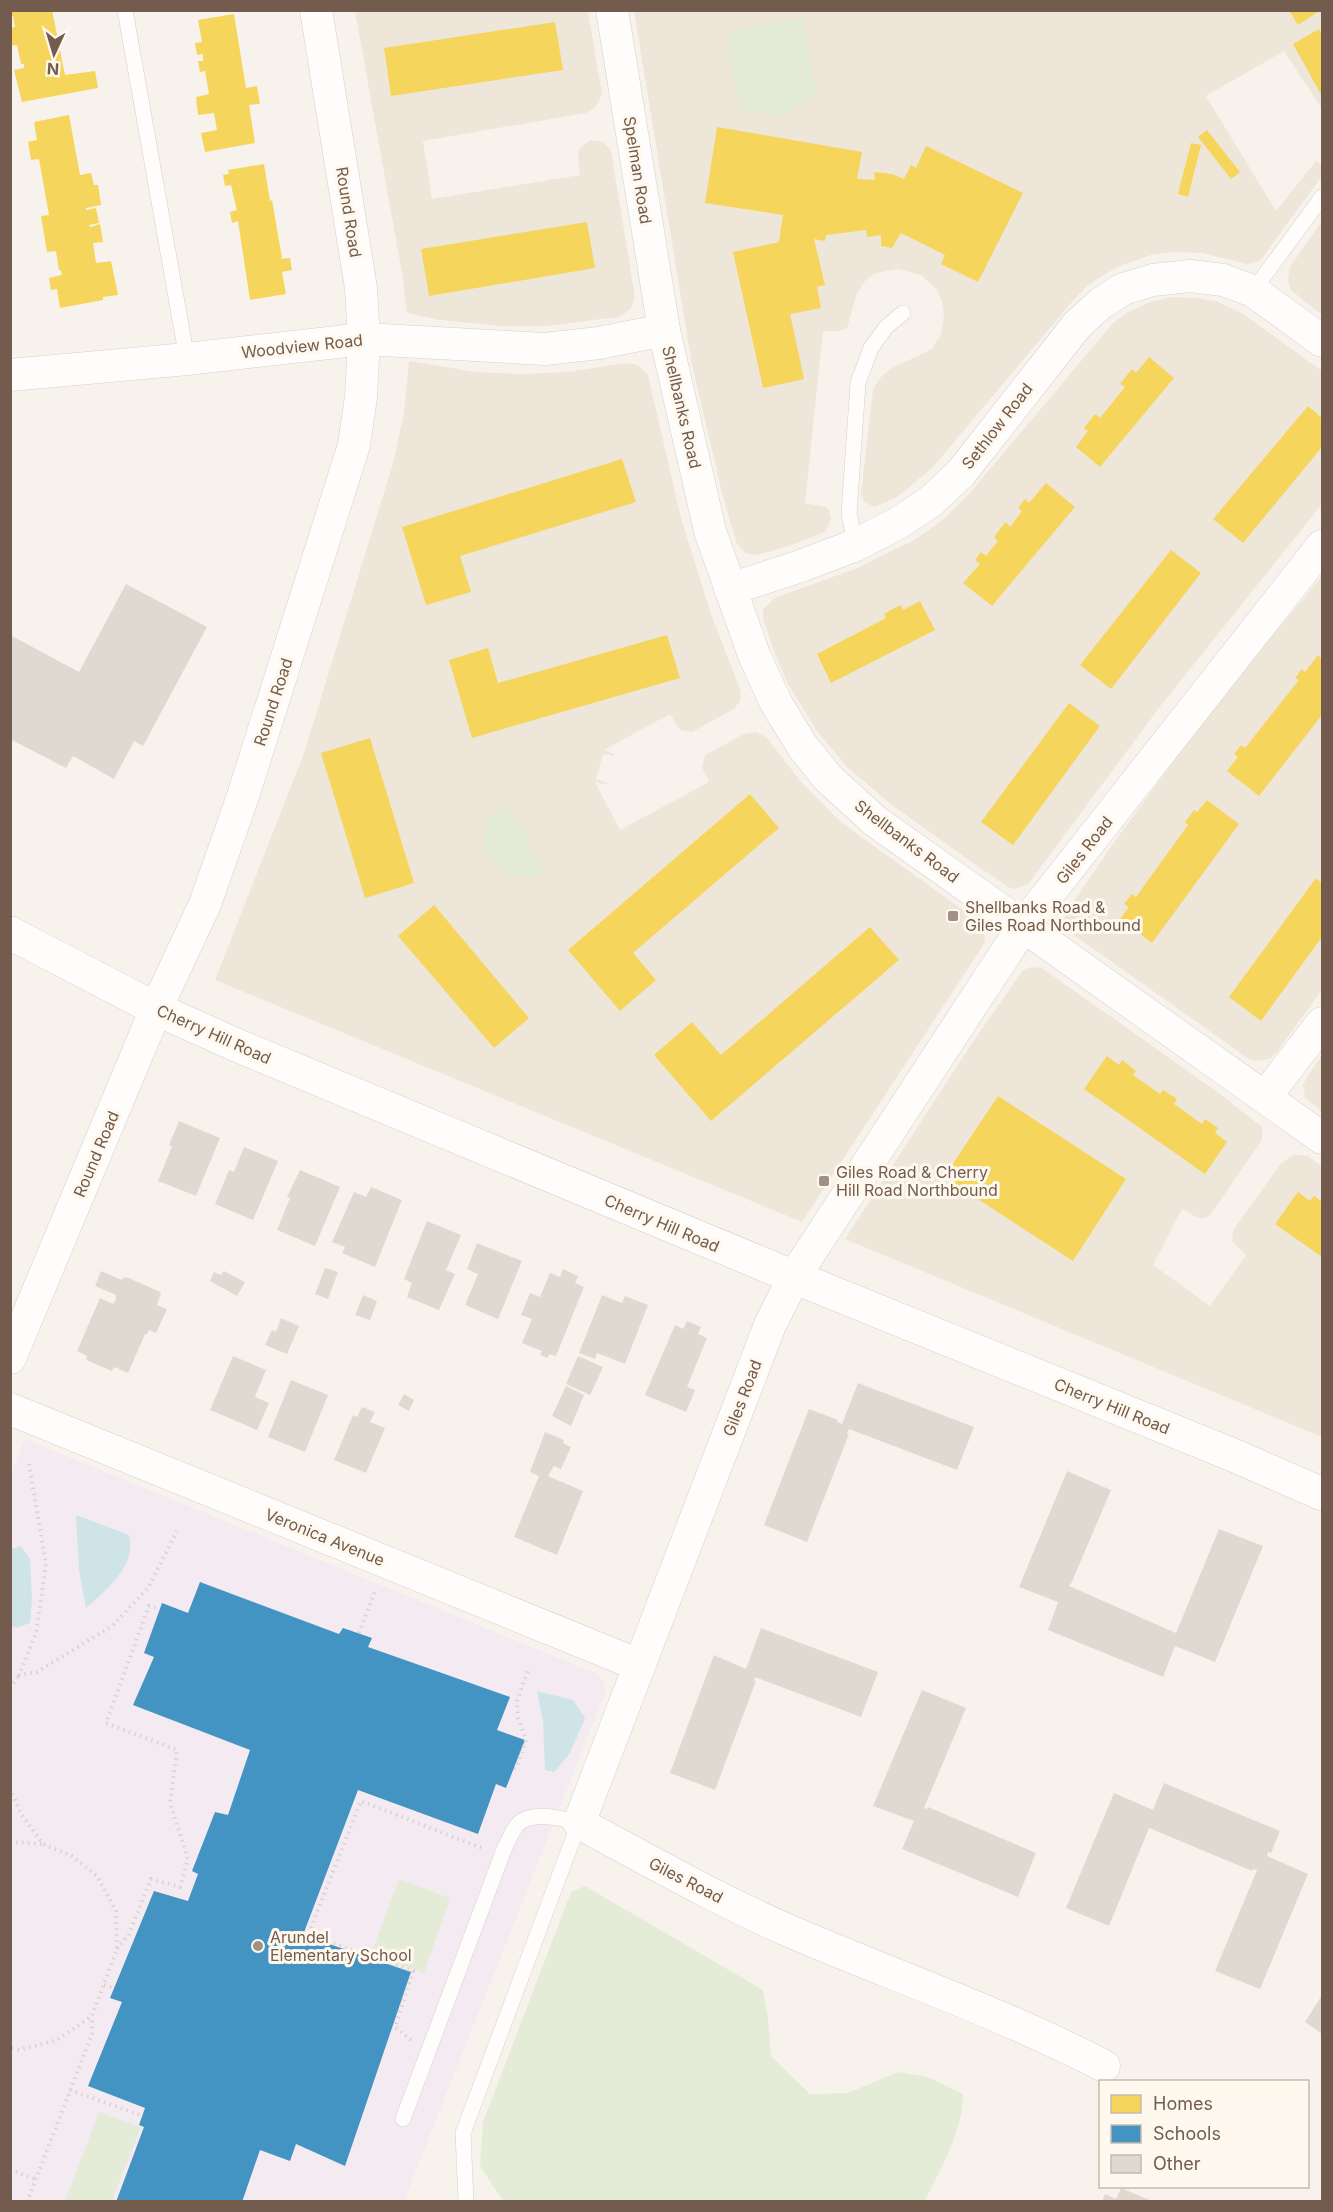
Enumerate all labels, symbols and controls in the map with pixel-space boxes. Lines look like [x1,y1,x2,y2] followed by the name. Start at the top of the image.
[24,24,84,84] north arrow
[46,59,60,79] text: N
[620,115,656,225] street label: Spelman Road
[332,165,366,259] street label: Round Road
[240,330,364,362] street label: Woodview Road
[658,344,706,470] street label: Shellbanks Road
[957,379,1037,473] street label: Sethlow Road
[249,655,297,749] street label: Round Road
[851,795,963,887] street label: Shellbanks Road
[1051,812,1117,888] street label: Giles Road
[965,897,1141,935] place label: Shellbanks Road & Giles Road Northbound
[946,909,960,923] marker: Shellbanks Road & Giles Road Northbound
[154,1000,274,1068] street label: Cherry Hill Road
[69,1108,123,1200] street label: Round Road
[836,1162,998,1200] place label: Giles Road & Cherry Hill Road Northbound
[817,1174,831,1188] marker: Giles Road & Cherry Hill Road Northbound
[601,1190,723,1256] street label: Cherry Hill Road
[718,1357,766,1439] street label: Giles Road
[1051,1374,1173,1438] street label: Cherry Hill Road
[262,1504,388,1570] street label: Veronica Avenue
[646,1853,726,1907] street label: Giles Road
[270,1927,412,1965] place label: Arundel Elementary School
[251,1939,265,1953] marker: Arundel Elementary School
[1099,2080,1309,2188] legend
[1153,2093,1213,2114] text: Homes
[1153,2123,1221,2144] text: Schools
[1153,2153,1201,2174] text: Other

